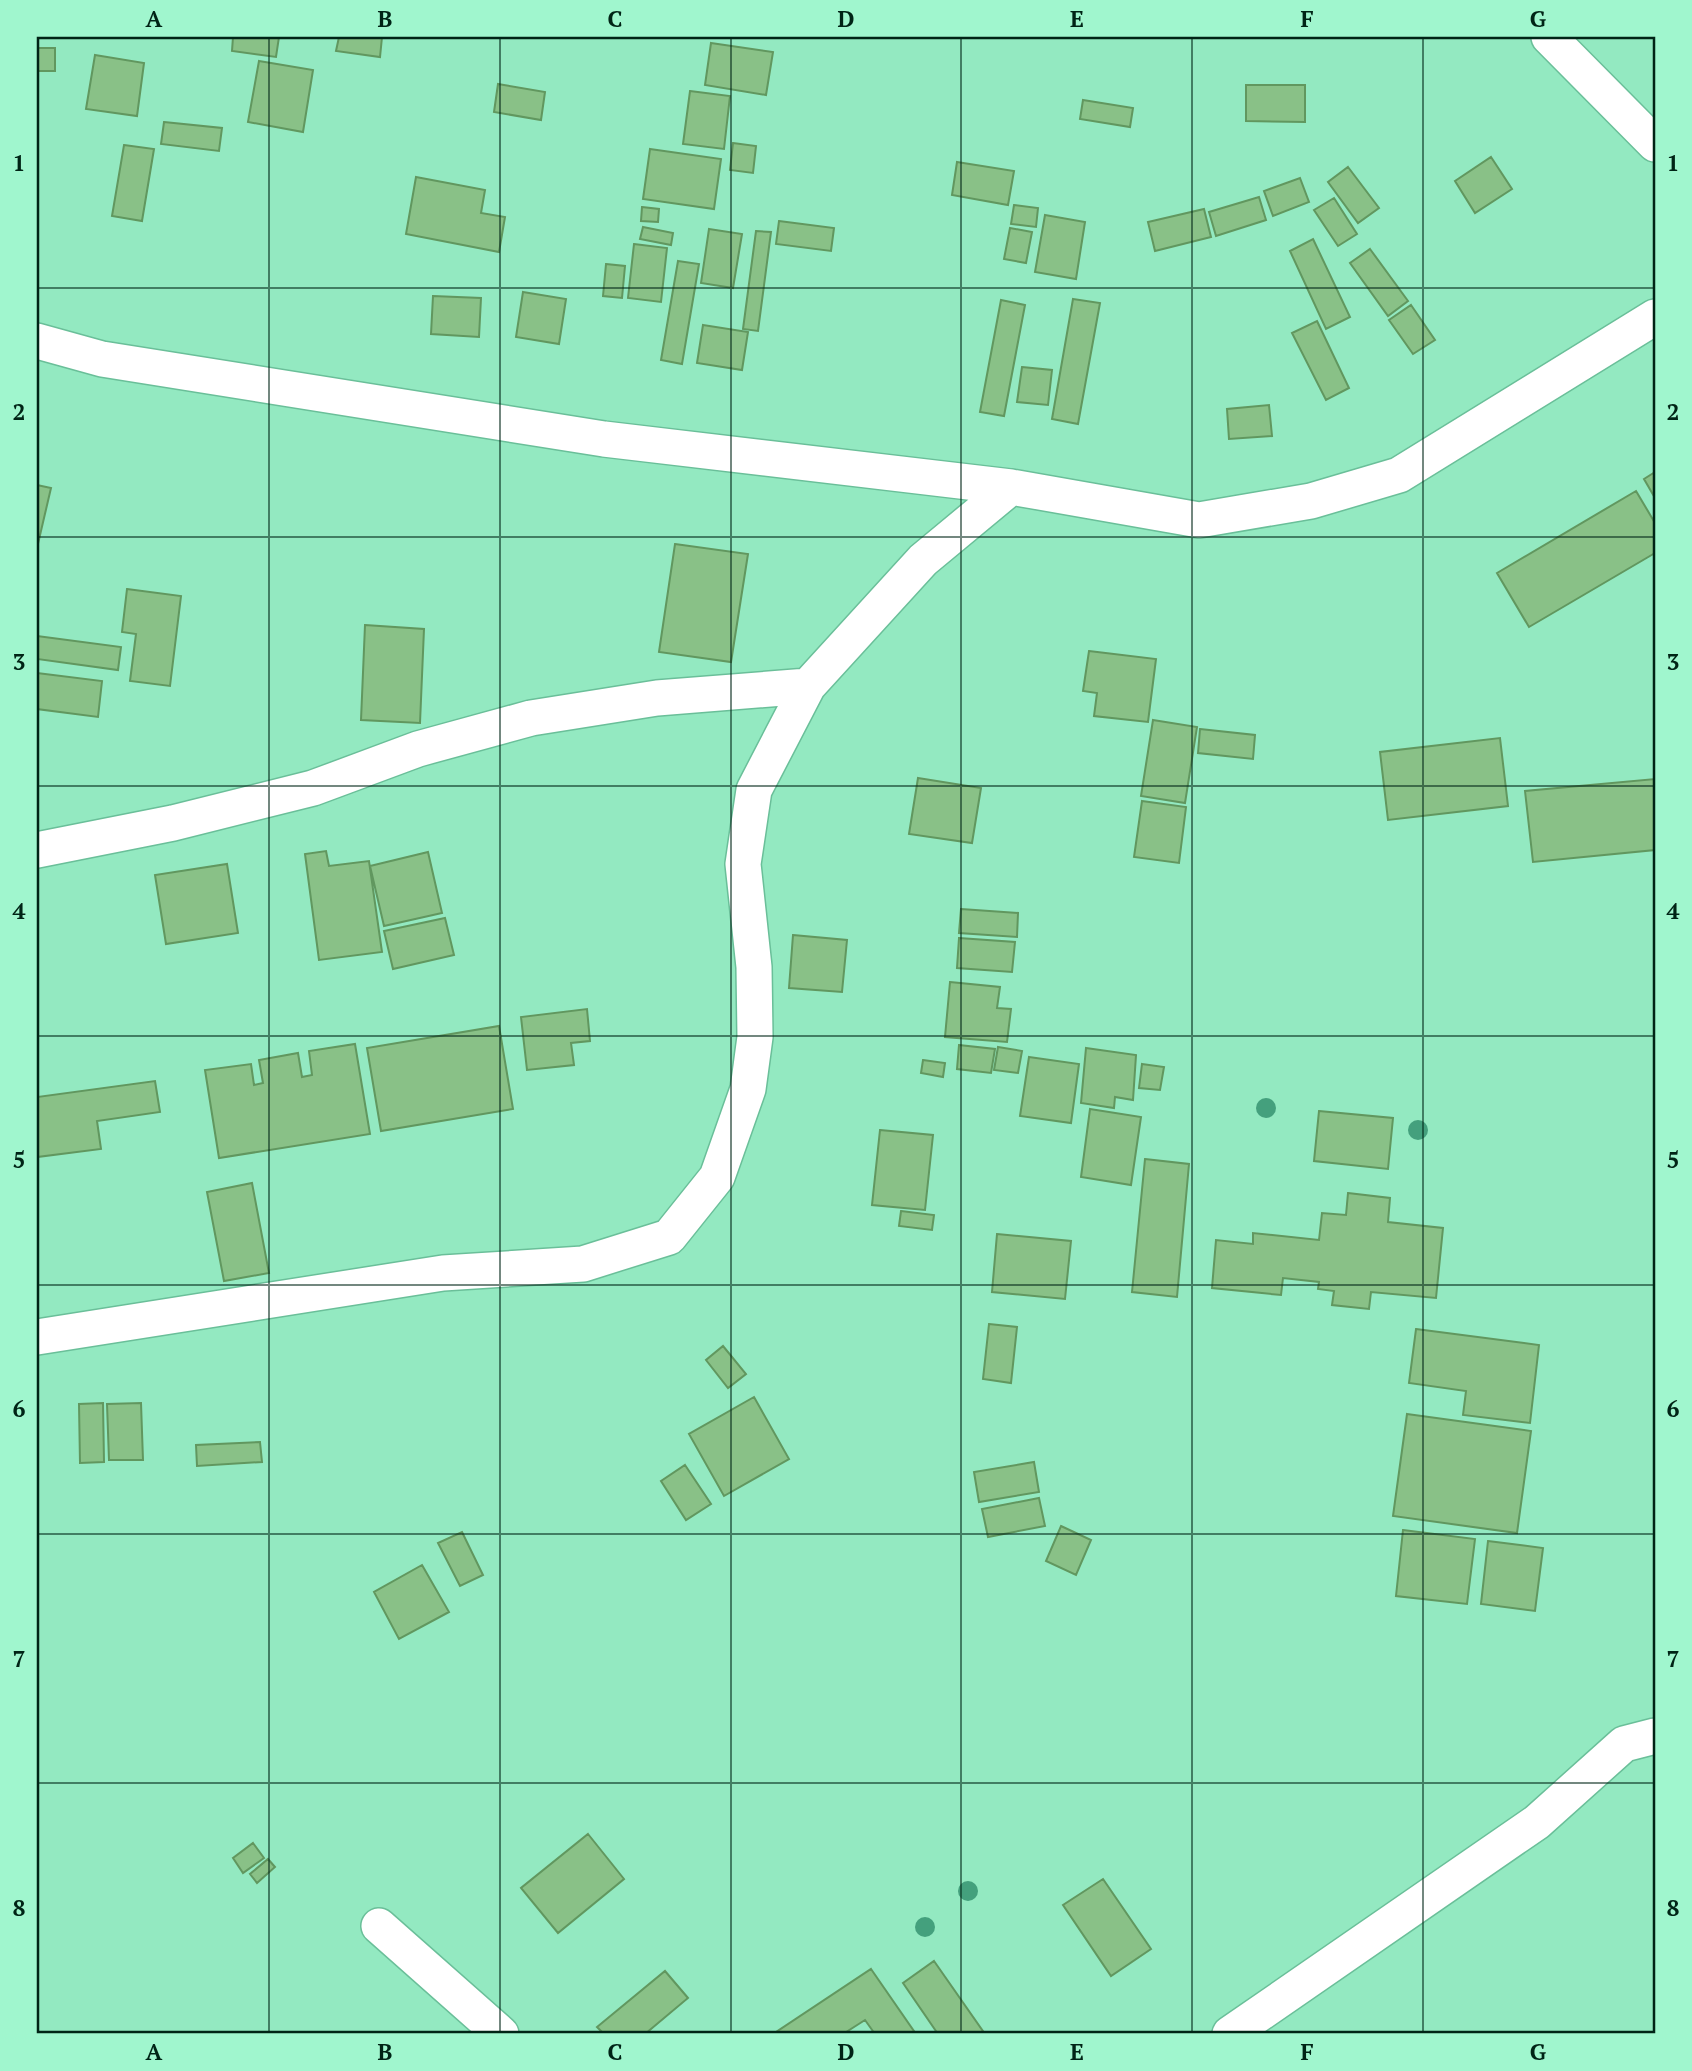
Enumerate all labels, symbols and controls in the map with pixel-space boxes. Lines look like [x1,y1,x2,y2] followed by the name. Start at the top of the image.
[146,3,163,34] text: A
[378,3,393,34] text: B
[608,3,623,34] text: C
[838,3,855,34] text: D
[1070,3,1084,34] text: E
[1300,3,1314,34] text: F
[1530,3,1547,34] text: G
[13,147,26,178] text: 1
[1667,147,1680,178] text: 1
[13,396,26,427] text: 2
[1667,396,1680,427] text: 2
[13,646,26,677] text: 3
[1667,646,1680,677] text: 3
[13,895,26,926] text: 4
[1667,895,1680,926] text: 4
[13,1144,26,1175] text: 5
[1667,1144,1680,1175] text: 5
[13,1393,26,1424] text: 6
[1667,1393,1680,1424] text: 6
[13,1643,26,1674] text: 7
[1667,1643,1680,1674] text: 7
[13,1892,26,1923] text: 8
[1667,1892,1680,1923] text: 8
[146,2036,163,2067] text: A
[378,2036,393,2067] text: B
[608,2036,623,2067] text: C
[838,2036,855,2067] text: D
[1070,2036,1084,2067] text: E
[1300,2036,1314,2067] text: F
[1530,2036,1547,2067] text: G

